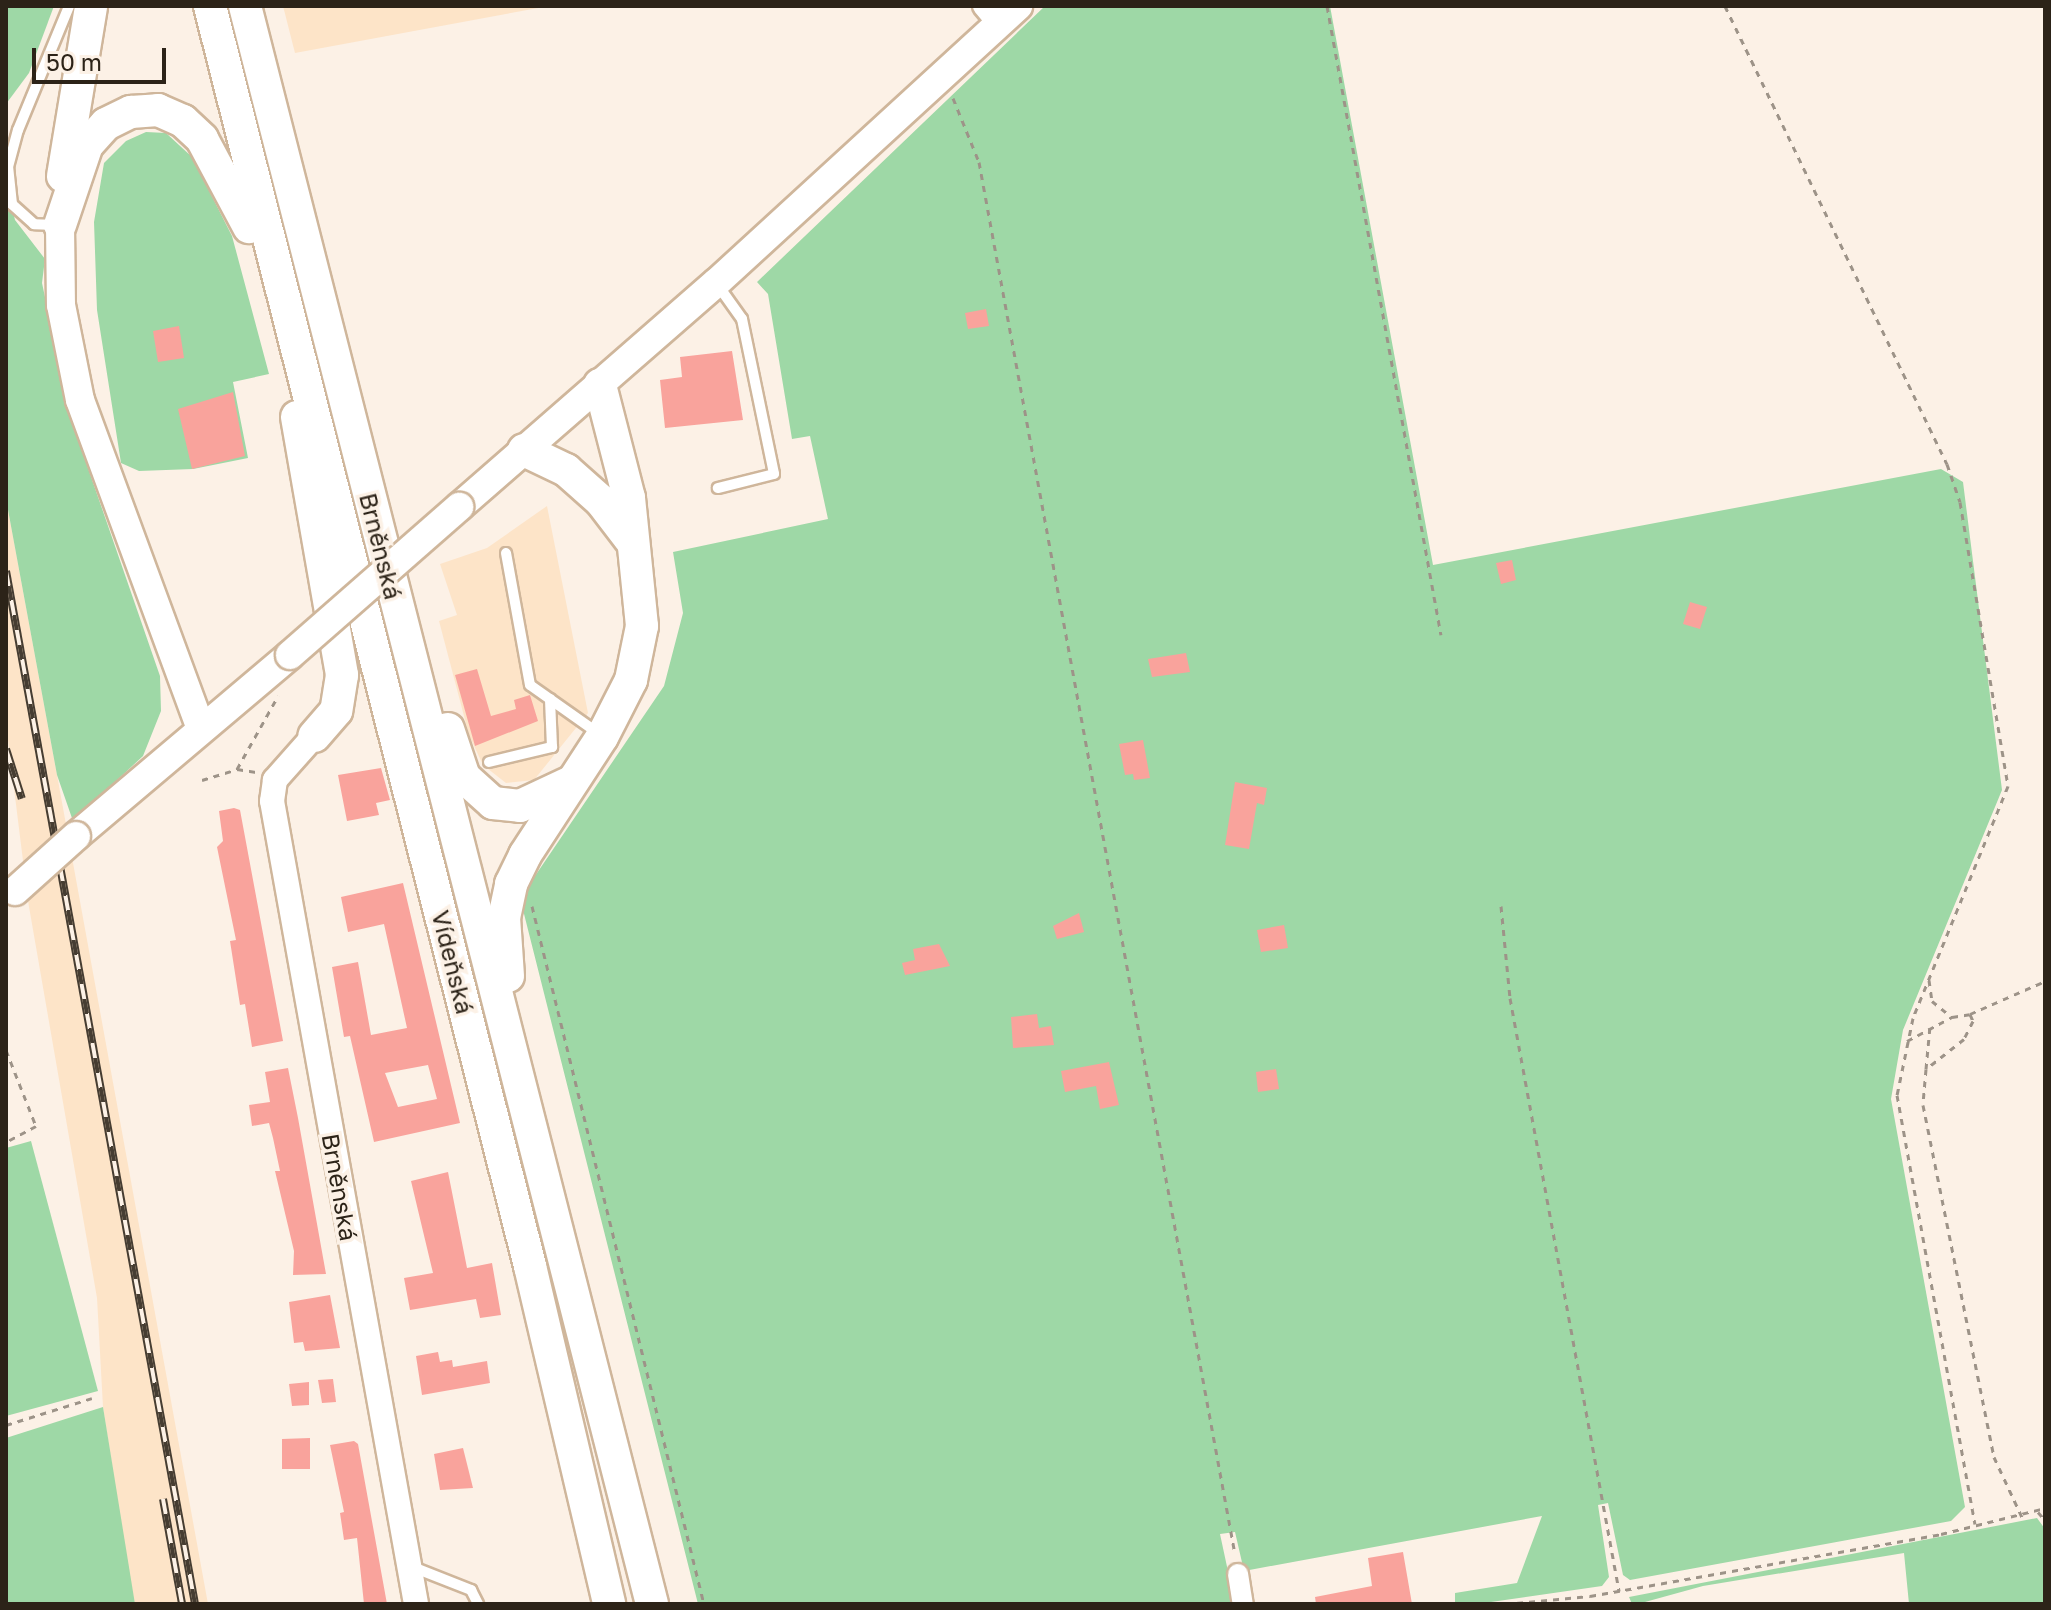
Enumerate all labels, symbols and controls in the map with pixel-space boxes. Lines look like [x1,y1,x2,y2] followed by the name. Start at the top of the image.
[36,32,170,82] scale bar
[46,47,102,76] text: 50 m
[354,490,408,602] street label: Brněnská
[426,907,480,1017] street label: Vídeňská
[316,1131,364,1243] street label: Brněnská

